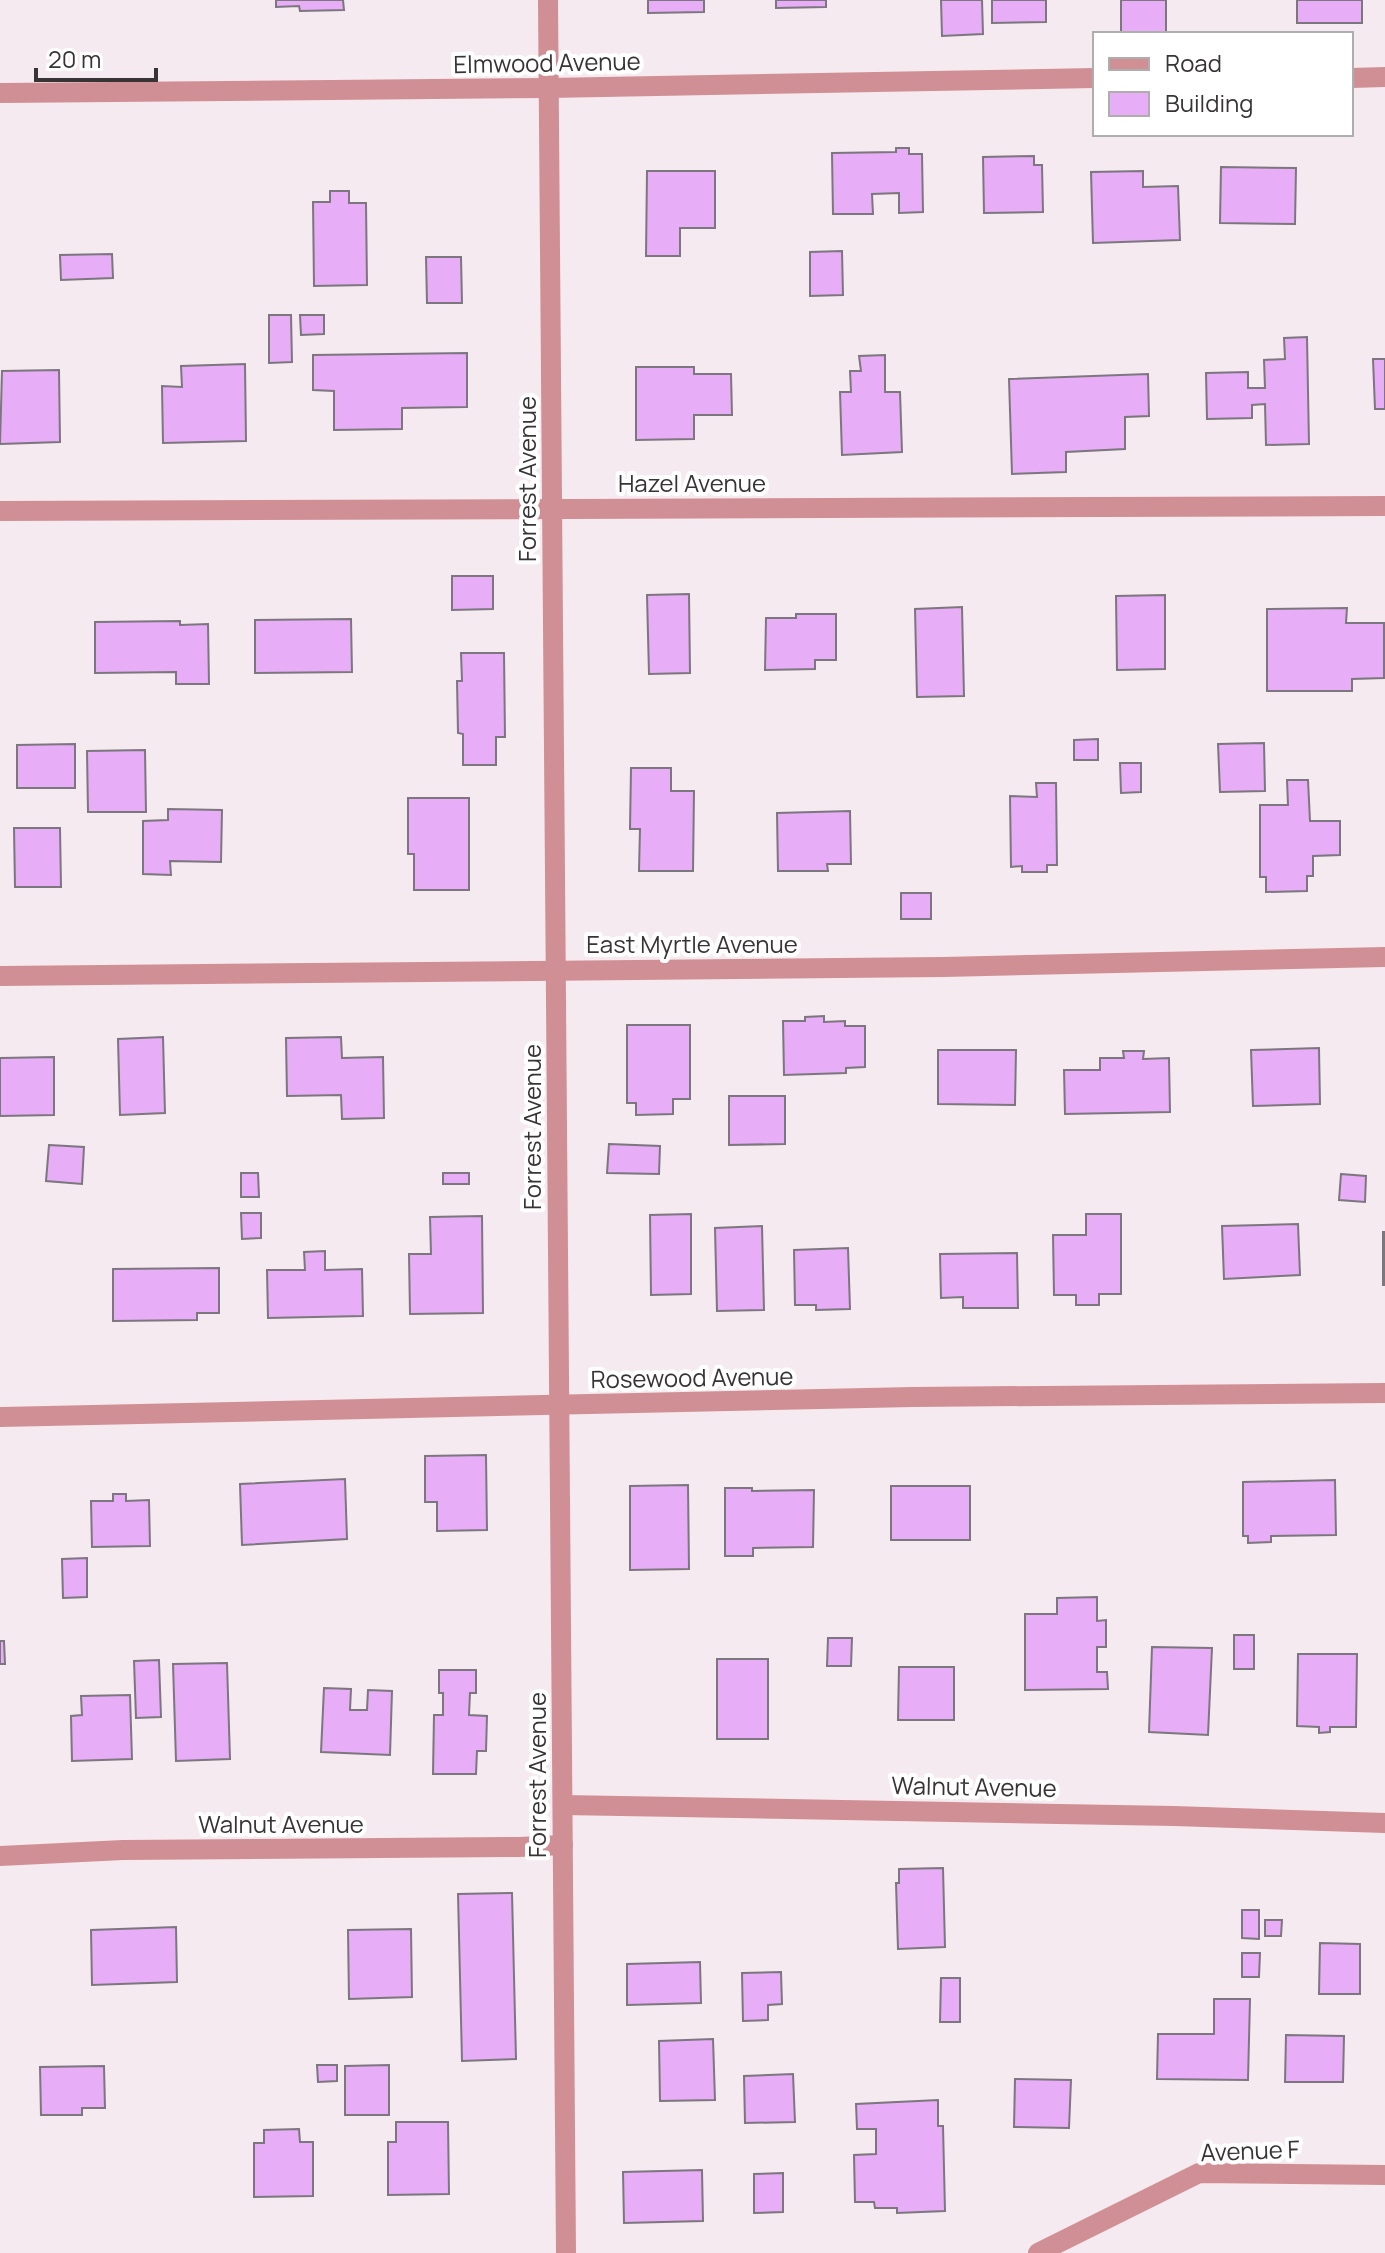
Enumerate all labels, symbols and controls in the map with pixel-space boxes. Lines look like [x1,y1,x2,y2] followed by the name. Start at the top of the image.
[36,32,156,82] scale bar
[1093,32,1353,136] legend
[48,42,101,75] text: 20 m
[453,44,641,80] street label: Elmwood Avenue
[1165,46,1222,79] text: Road
[1165,86,1253,119] text: Building
[510,396,543,562] street label: Forrest Avenue
[618,466,766,499] street label: Hazel Avenue
[586,927,798,960] street label: East Myrtle Avenue
[515,1044,548,1210] street label: Forrest Avenue
[590,1359,794,1395] street label: Rosewood Avenue
[520,1692,553,1858] street label: Forrest Avenue
[891,1768,1057,1804] street label: Walnut Avenue
[198,1807,364,1840] street label: Walnut Avenue
[1200,2132,1300,2168] street label: Avenue F

